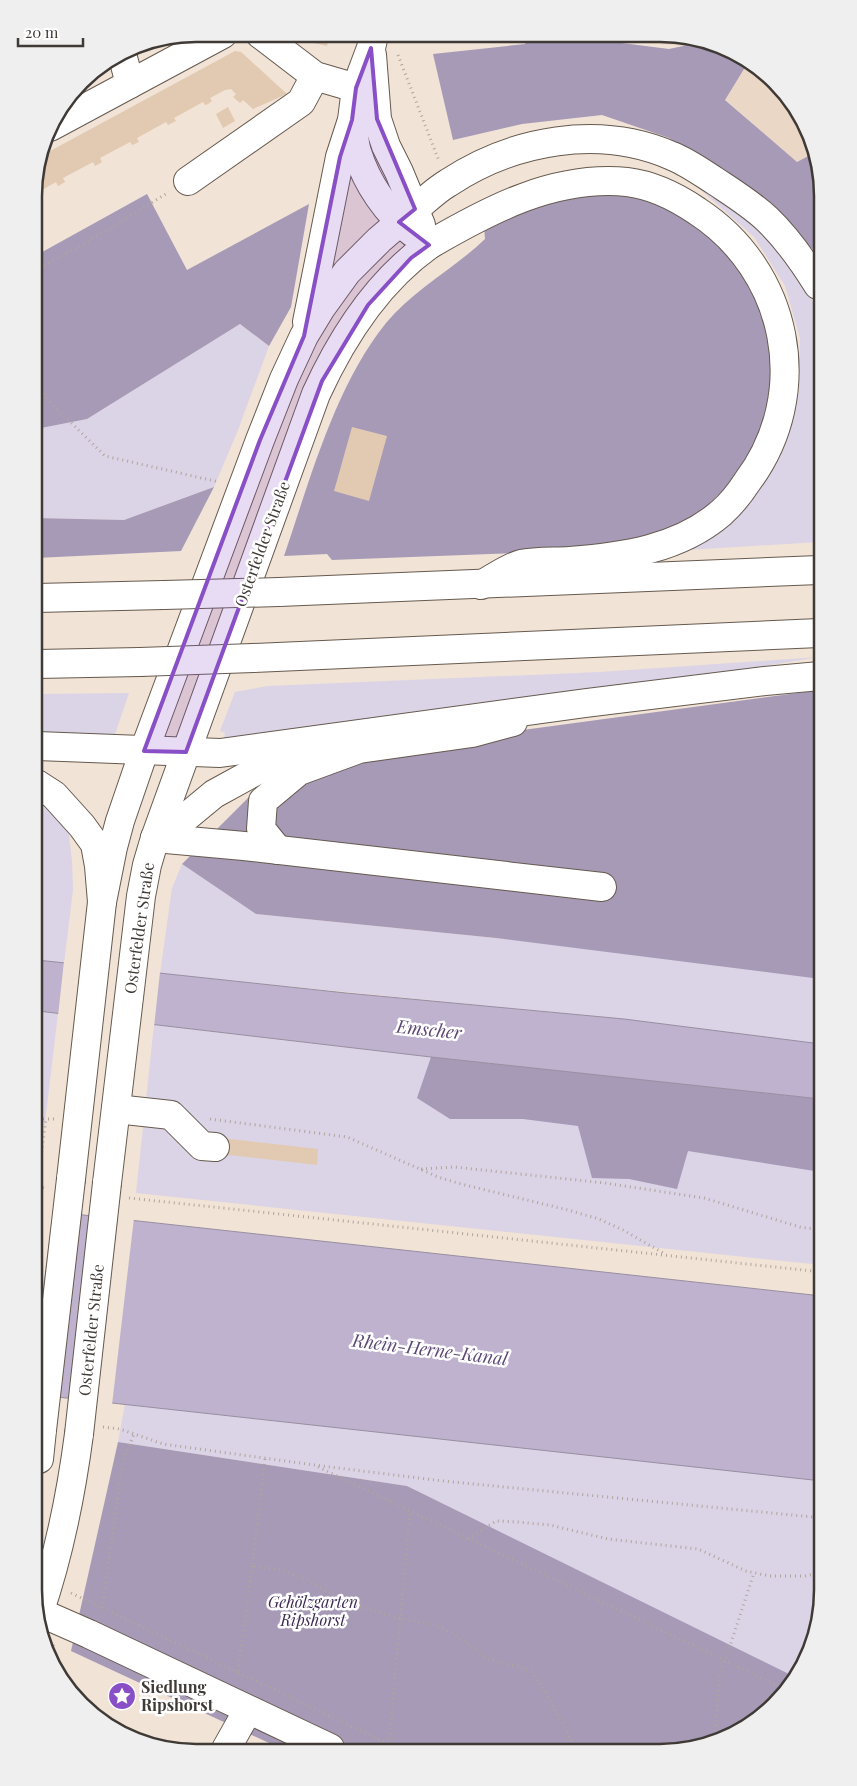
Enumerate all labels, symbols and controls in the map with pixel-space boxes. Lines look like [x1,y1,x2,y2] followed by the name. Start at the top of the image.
[18,15,82,47] scale bar
[25,22,59,42] text: 20 m
[229,478,294,610] street label: Osterfelder Straße
[119,861,158,995] street label: Osterfelder Straße
[394,1014,464,1044] water label: Emscher
[73,1263,108,1397] street label: Osterfelder Straße
[350,1327,510,1371] water label: Rhein-Herne-Kanal
[268,1591,358,1630] park label: Gehölzgarten Ripshorst
[141,1676,214,1715] place label: Siedlung Ripshorst
[107,1681,137,1711] place icon: Siedlung Ripshorst

